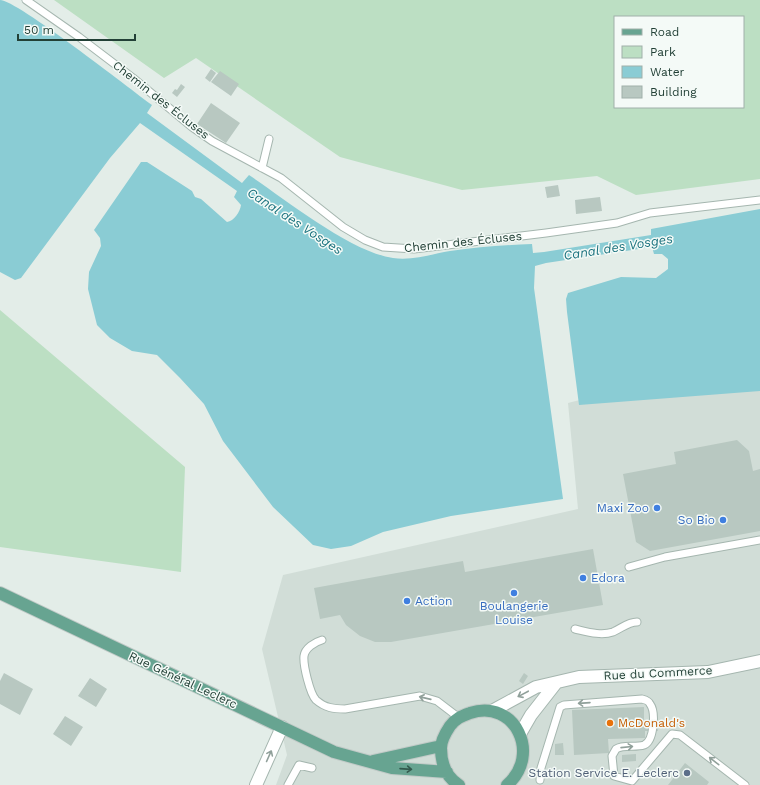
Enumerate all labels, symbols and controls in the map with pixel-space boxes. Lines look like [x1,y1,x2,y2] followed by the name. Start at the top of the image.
[18,16,135,42] scale bar
[614,16,744,108] legend
[24,23,54,37] text: 50 m
[650,25,679,39] text: Road
[650,45,676,59] text: Park
[110,58,212,142] street label: Chemin des Écluses
[650,65,685,79] text: Water
[650,85,697,99] text: Building
[245,185,346,258] water label: Canal des Vosges
[403,229,523,255] street label: Chemin des Écluses
[562,231,674,263] water label: Canal des Vosges
[597,501,649,515] place label: Maxi Zoo
[652,503,662,513] marker: Maxi Zoo
[678,513,715,527] place label: So Bio
[718,515,728,525] marker: So Bio
[591,571,625,585] place label: Edora
[578,573,588,583] marker: Edora
[509,588,519,598] marker: Boulangerie Louise
[415,594,452,608] place label: Action
[402,596,412,606] marker: Action
[480,599,548,627] place label: Boulangerie Louise
[127,649,240,711] street label: Rue Général Leclerc
[603,663,713,683] street label: Rue du Commerce
[517,691,529,699] one-way arrow
[419,693,432,701] one-way arrow
[578,700,591,707] one-way arrow
[618,716,685,730] place label: McDonald's
[605,718,615,728] marker: McDonald's
[620,743,633,750] one-way arrow
[266,751,273,763] one-way arrow
[709,757,720,765] one-way arrow
[399,765,412,772] one-way arrow
[529,766,679,780] place label: Station Service E. Leclerc
[682,768,692,778] marker: Station Service E. Leclerc

